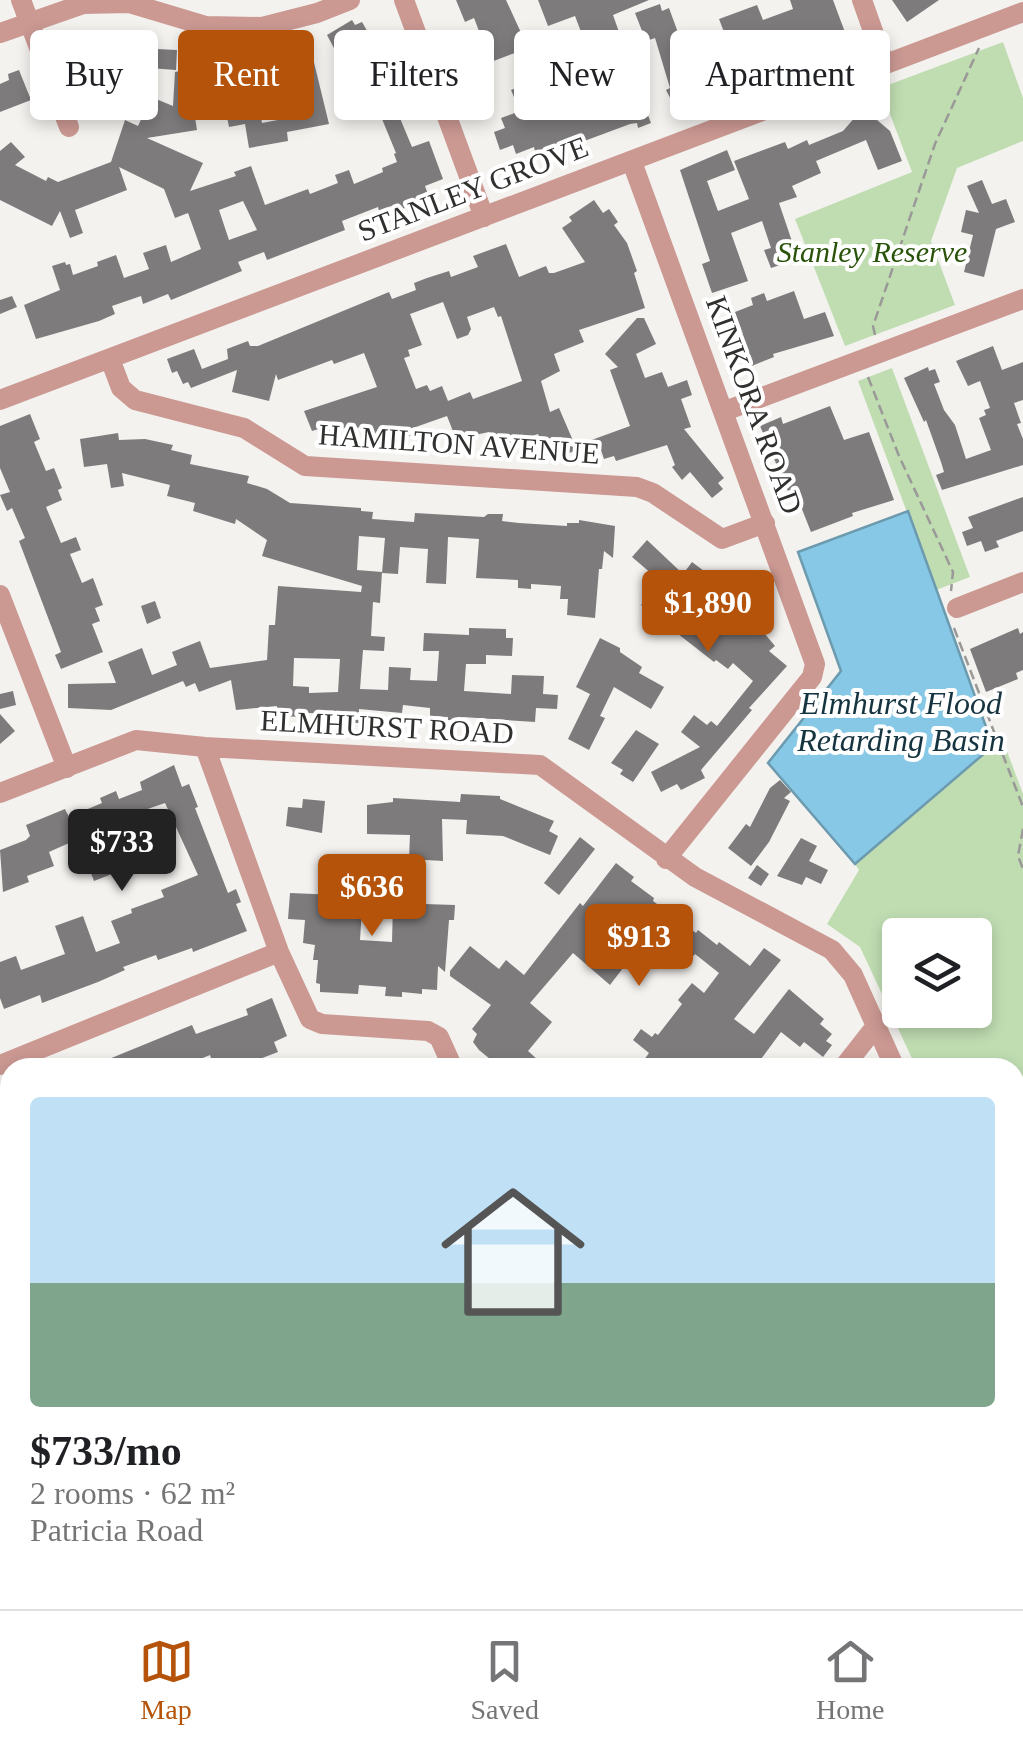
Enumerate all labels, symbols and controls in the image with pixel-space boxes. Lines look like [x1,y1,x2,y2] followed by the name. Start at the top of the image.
[30,30,158,120] chip: Buy
[178,30,314,120] chip: Rent
[334,30,494,120] chip: Filters
[514,30,650,120] chip: New
[670,30,890,120] chip: Apartment
[353,129,593,248] street label: STANLEY GROVE
[777,235,967,268] park label: Stanley Reserve
[700,292,809,518] street label: KINKORA ROAD
[317,417,601,470] street label: HAMILTON AVENUE
[627,570,789,655] pin: $1,890
[664,584,752,620] text: $1,890
[796,685,1005,758] water label: Elmhurst Flood Retarding Basin
[260,703,515,750] street label: ELMHURST ROAD
[63,809,181,894] pin: $733
[90,823,154,859] text: $733
[313,854,431,939] pin: $636
[340,868,404,904] text: $636
[580,904,698,989] pin: $913
[607,918,671,954] text: $913
[882,918,992,1028] map controls
[882,918,992,1028] button: layers
[423,1162,603,1342] icon: home
[30,1428,182,1474] text: $733/mo
[30,1475,235,1511] text: 2 rooms · 62 m²
[30,1512,203,1548] text: Patricia Road
[139,1634,194,1726] tab: Map
[471,1634,539,1726] tab: Saved
[816,1634,884,1726] tab: Home

